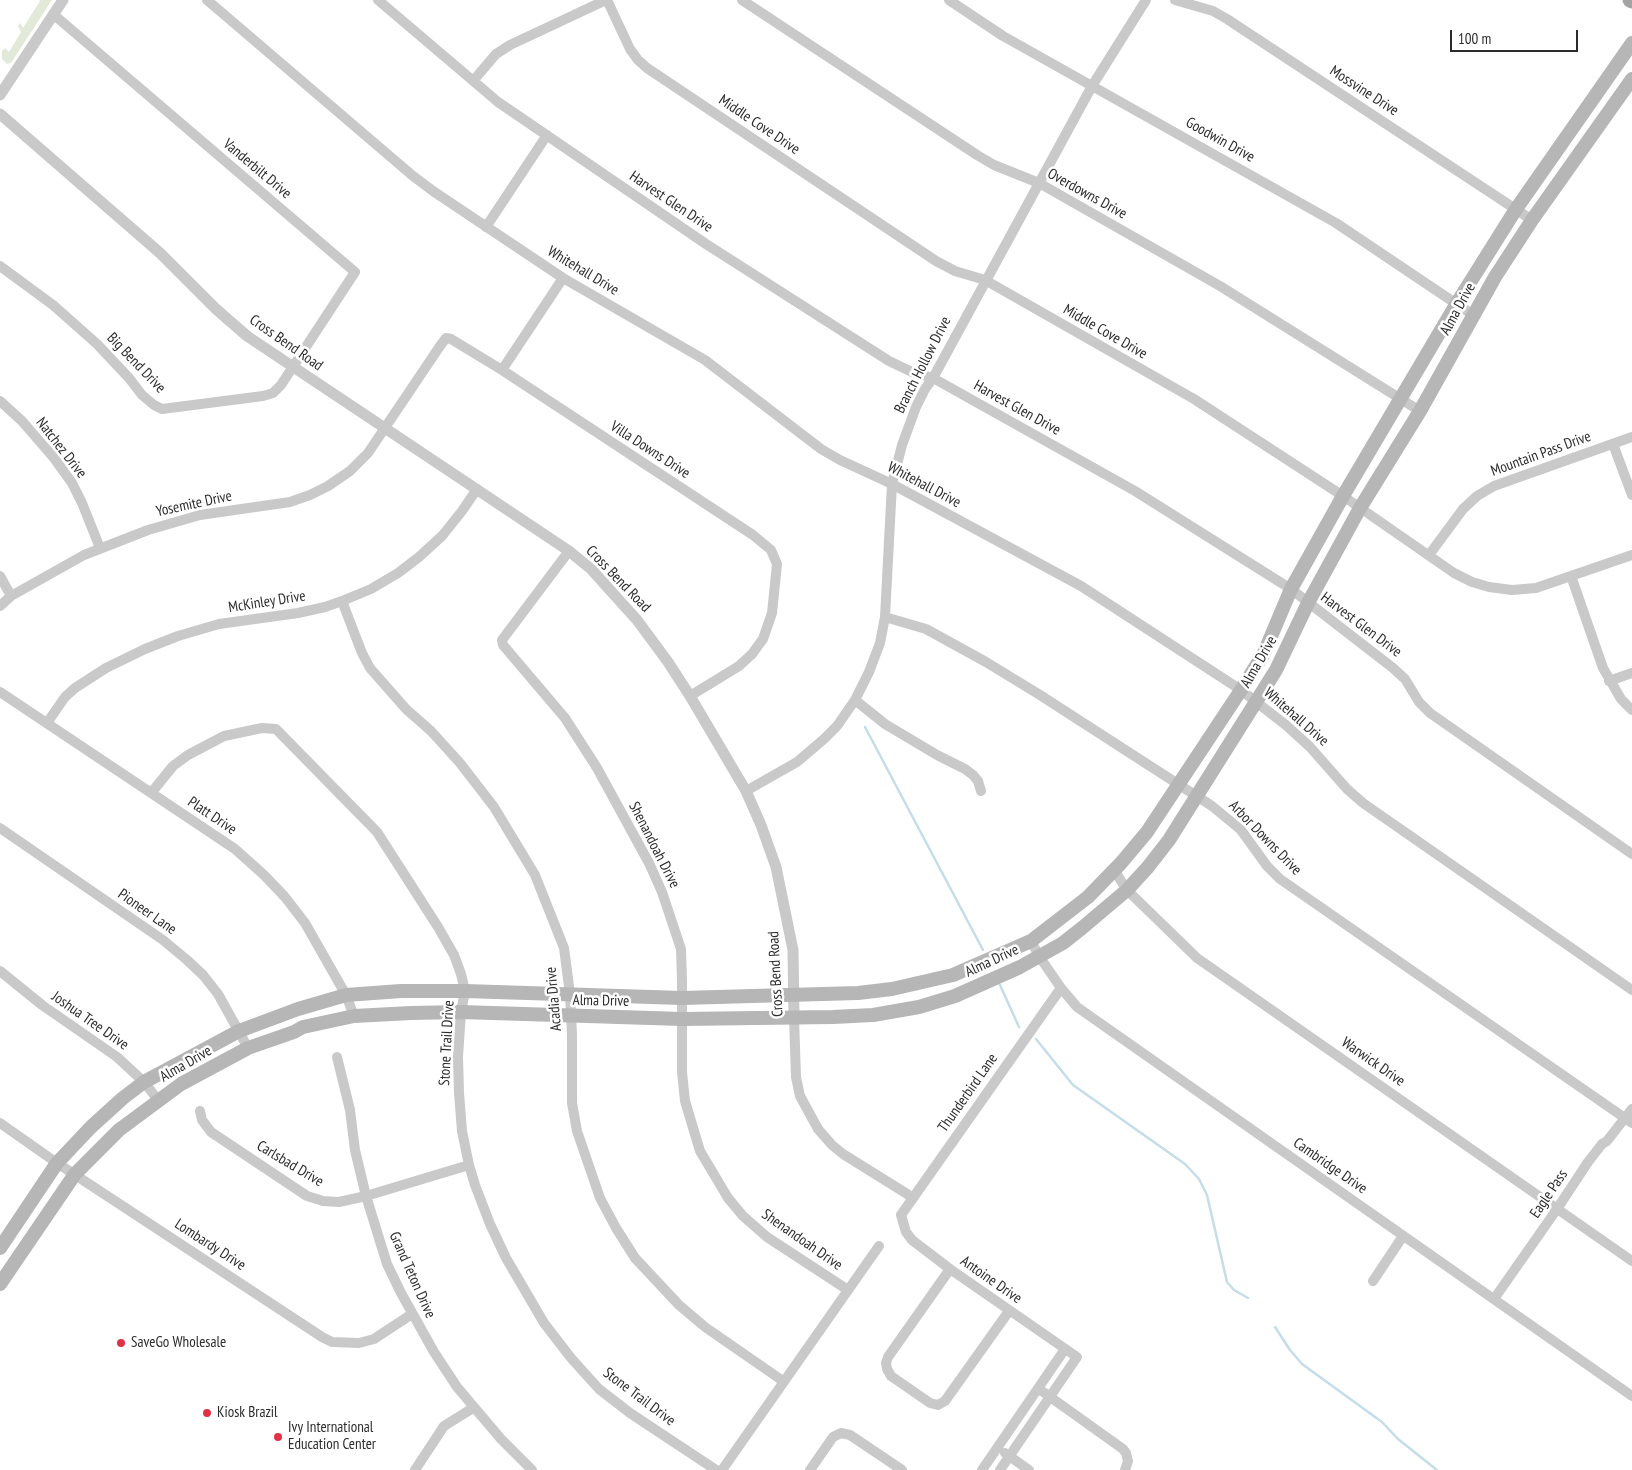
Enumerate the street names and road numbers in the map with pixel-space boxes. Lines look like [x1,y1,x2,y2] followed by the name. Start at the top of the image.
[1326,62,1402,120] street label: Mossvine Drive
[715,91,803,159] street label: Middle Cove Drive
[1182,114,1258,166] street label: Goodwin Drive
[219,135,295,203] street label: Vanderbilt Drive
[1044,165,1130,223] street label: Overdowns Drive
[626,168,716,236] street label: Harvest Glen Drive
[544,243,622,299] street label: Whitehall Drive
[1436,280,1480,338] street label: Alma Drive
[1060,301,1150,363] street label: Middle Cove Drive
[246,311,326,375] street label: Cross Bend Road
[891,314,955,416] street label: Branch Hollow Drive
[103,329,169,397] street label: Big Bend Drive
[970,377,1064,439] street label: Harvest Glen Drive
[32,414,90,482] street label: Natchez Drive
[607,418,693,482] street label: Villa Downs Drive
[1488,428,1594,480] street label: Mountain Pass Drive
[884,458,964,512] street label: Whitehall Drive
[154,487,234,521] street label: Yosemite Drive
[582,542,654,616] street label: Cross Bend Road
[227,587,307,617] street label: McKinley Drive
[1317,589,1405,661] street label: Harvest Glen Drive
[1237,633,1281,691] street label: Alma Drive
[1260,684,1332,750] street label: Whitehall Drive
[184,793,240,839] street label: Platt Drive
[1225,797,1305,879] street label: Arbor Downs Drive
[625,799,683,891] street label: Shenandoah Drive
[114,885,180,939] street label: Pioneer Lane
[765,931,787,1017] street label: Cross Bend Road
[962,941,1022,981] street label: Alma Drive
[542,966,566,1032] street label: Acadia Drive
[48,988,132,1054] street label: Joshua Tree Drive
[572,992,630,1010] street label: Alma Drive
[436,1000,458,1086] street label: Stone Trail Drive
[1338,1034,1408,1090] street label: Warwick Drive
[157,1042,215,1086] street label: Alma Drive
[934,1050,1002,1136] street label: Thunderbird Lane
[1290,1134,1370,1198] street label: Cambridge Drive
[253,1137,327,1191] street label: Carlsbad Drive
[1526,1166,1572,1222] street label: Eagle Pass
[758,1206,846,1274] street label: Shenandoah Drive
[171,1215,249,1275] street label: Lombardy Drive
[385,1229,439,1321] street label: Grand Teton Drive
[957,1252,1025,1308] street label: Antoine Drive
[599,1364,679,1430] street label: Stone Trail Drive

